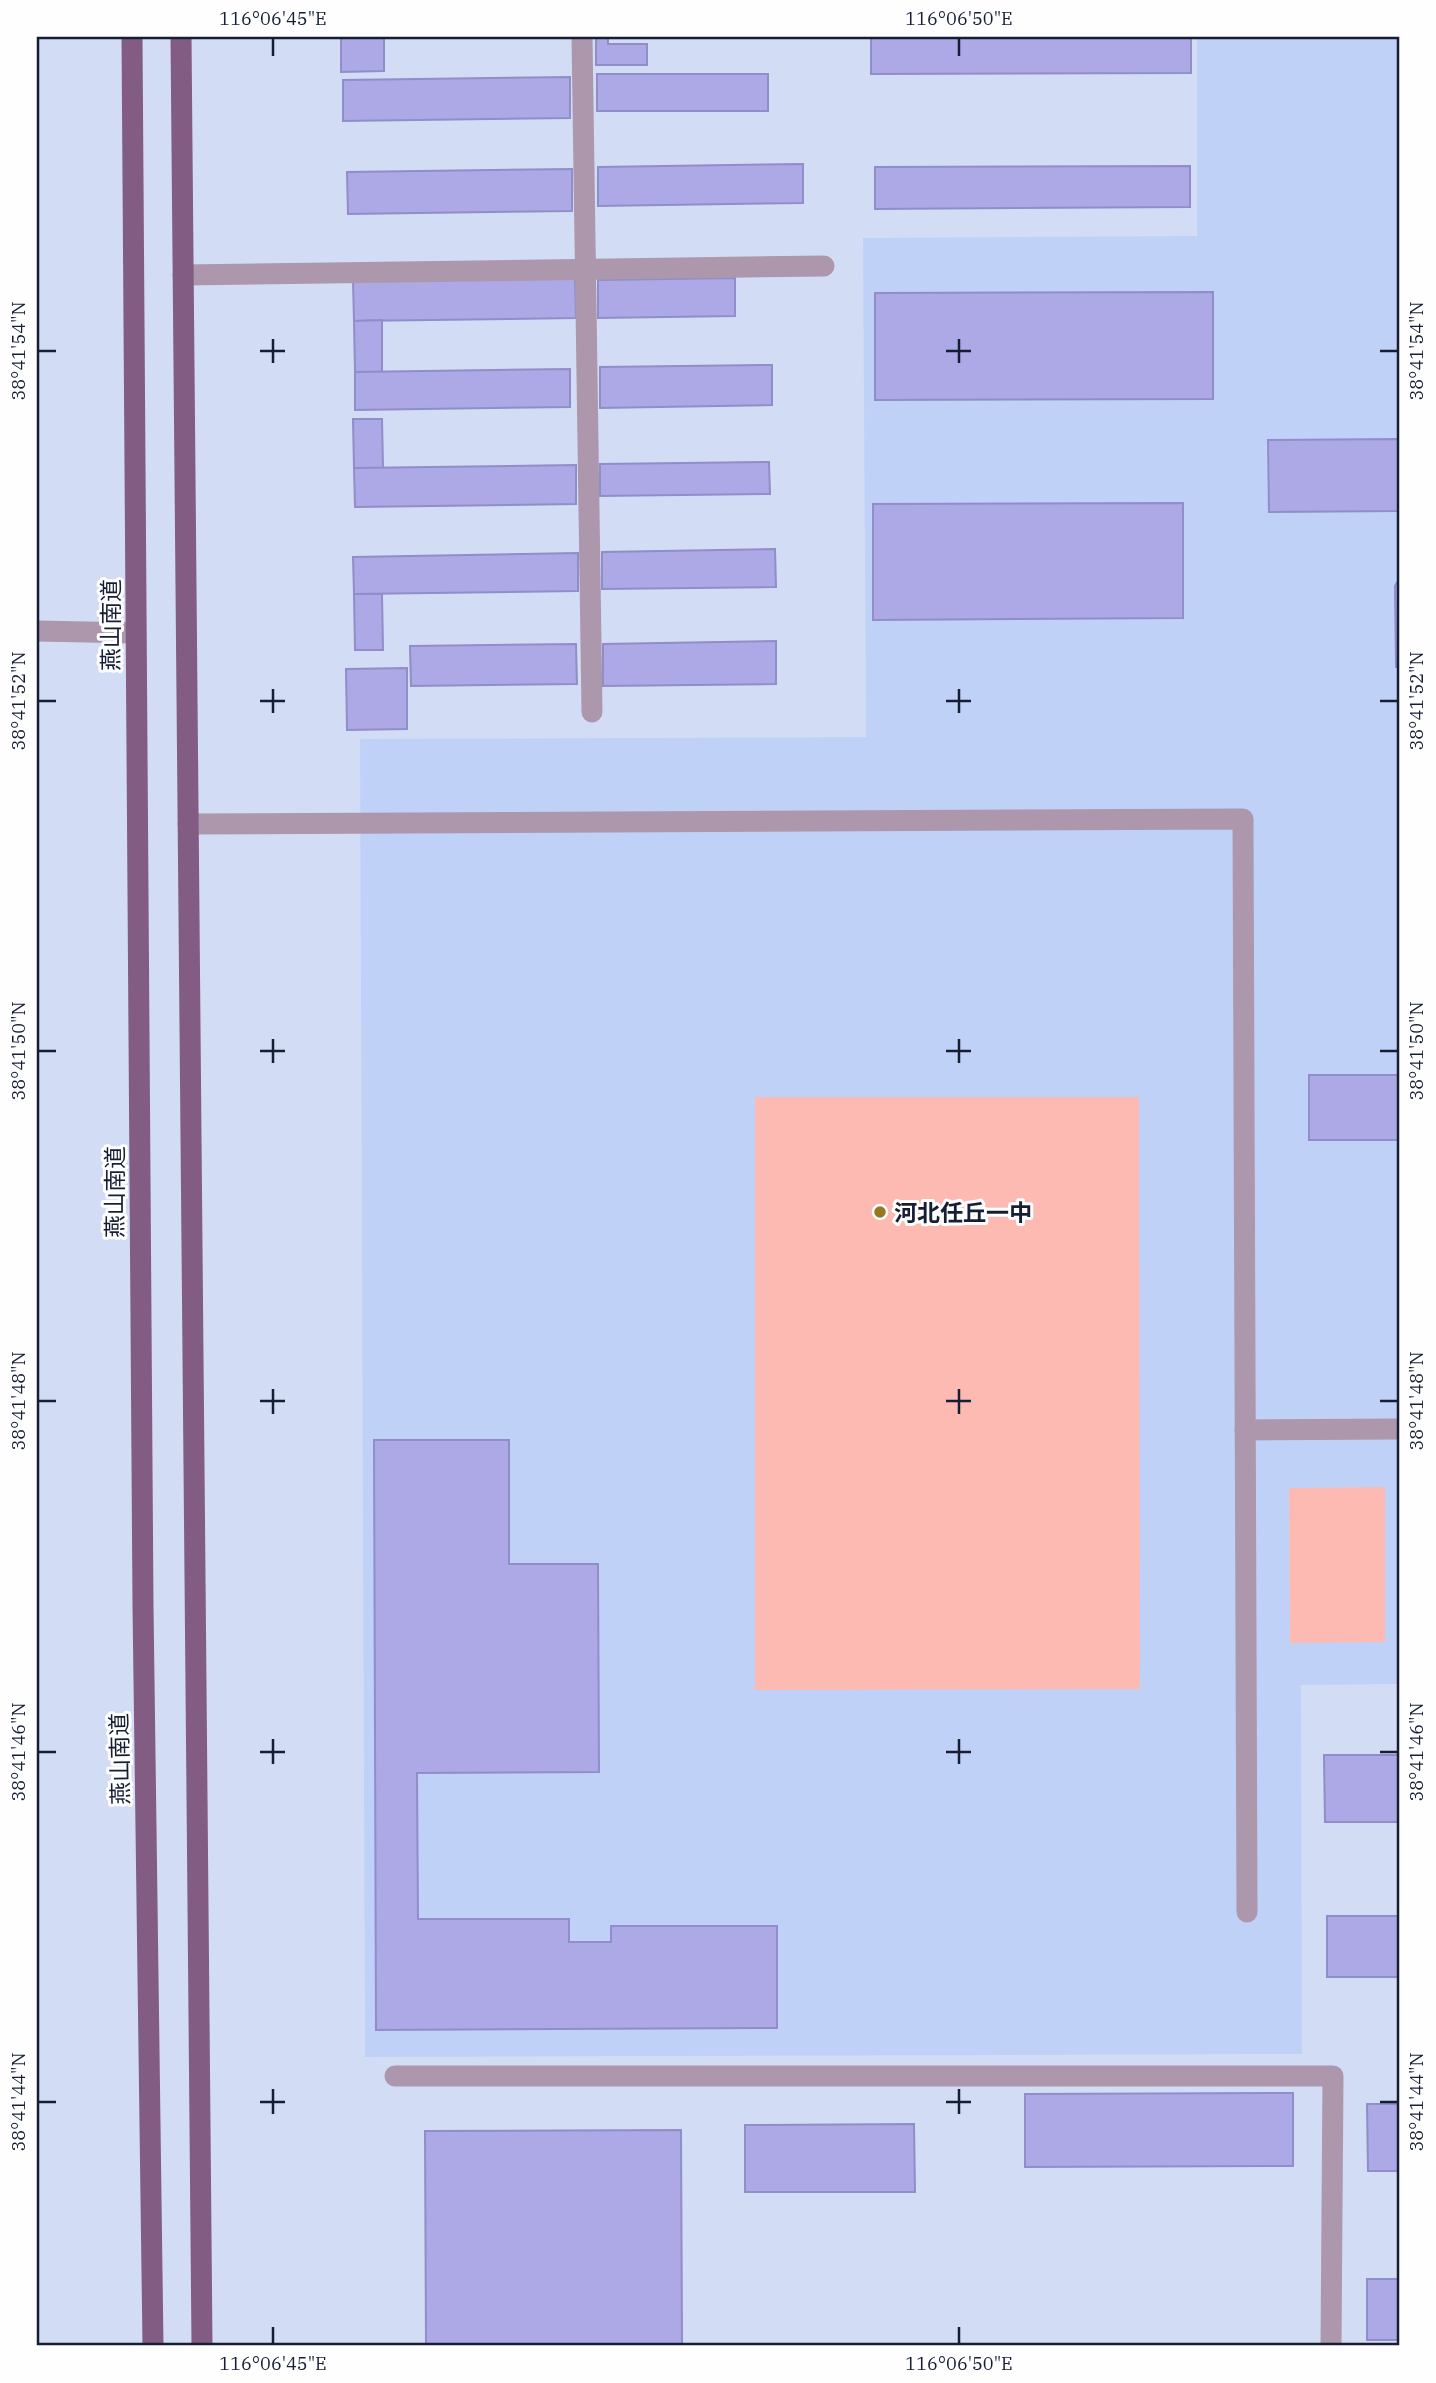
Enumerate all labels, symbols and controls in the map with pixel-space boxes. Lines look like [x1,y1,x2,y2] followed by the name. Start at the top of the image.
[219,7,327,30] text: 116°06'45"E
[905,7,1013,30] text: 116°06'50"E
[7,302,30,401] text: 38°41'54"N
[1405,302,1428,401] text: 38°41'54"N
[95,579,125,671] street label: 燕山南道
[7,652,30,751] text: 38°41'52"N
[1405,652,1428,751] text: 38°41'52"N
[7,1002,30,1101] text: 38°41'50"N
[1405,1002,1428,1101] text: 38°41'50"N
[99,1146,129,1238] street label: 燕山南道
[894,1197,1032,1227] place label: 河北任丘一中
[872,1204,888,1220] marker: 河北任丘一中
[7,1352,30,1451] text: 38°41'48"N
[1405,1352,1428,1451] text: 38°41'48"N
[7,1703,30,1802] text: 38°41'46"N
[1405,1703,1428,1802] text: 38°41'46"N
[103,1713,135,1805] street label: 燕山南道
[7,2053,30,2152] text: 38°41'44"N
[1405,2053,1428,2152] text: 38°41'44"N
[219,2352,327,2375] text: 116°06'45"E
[905,2352,1013,2375] text: 116°06'50"E

